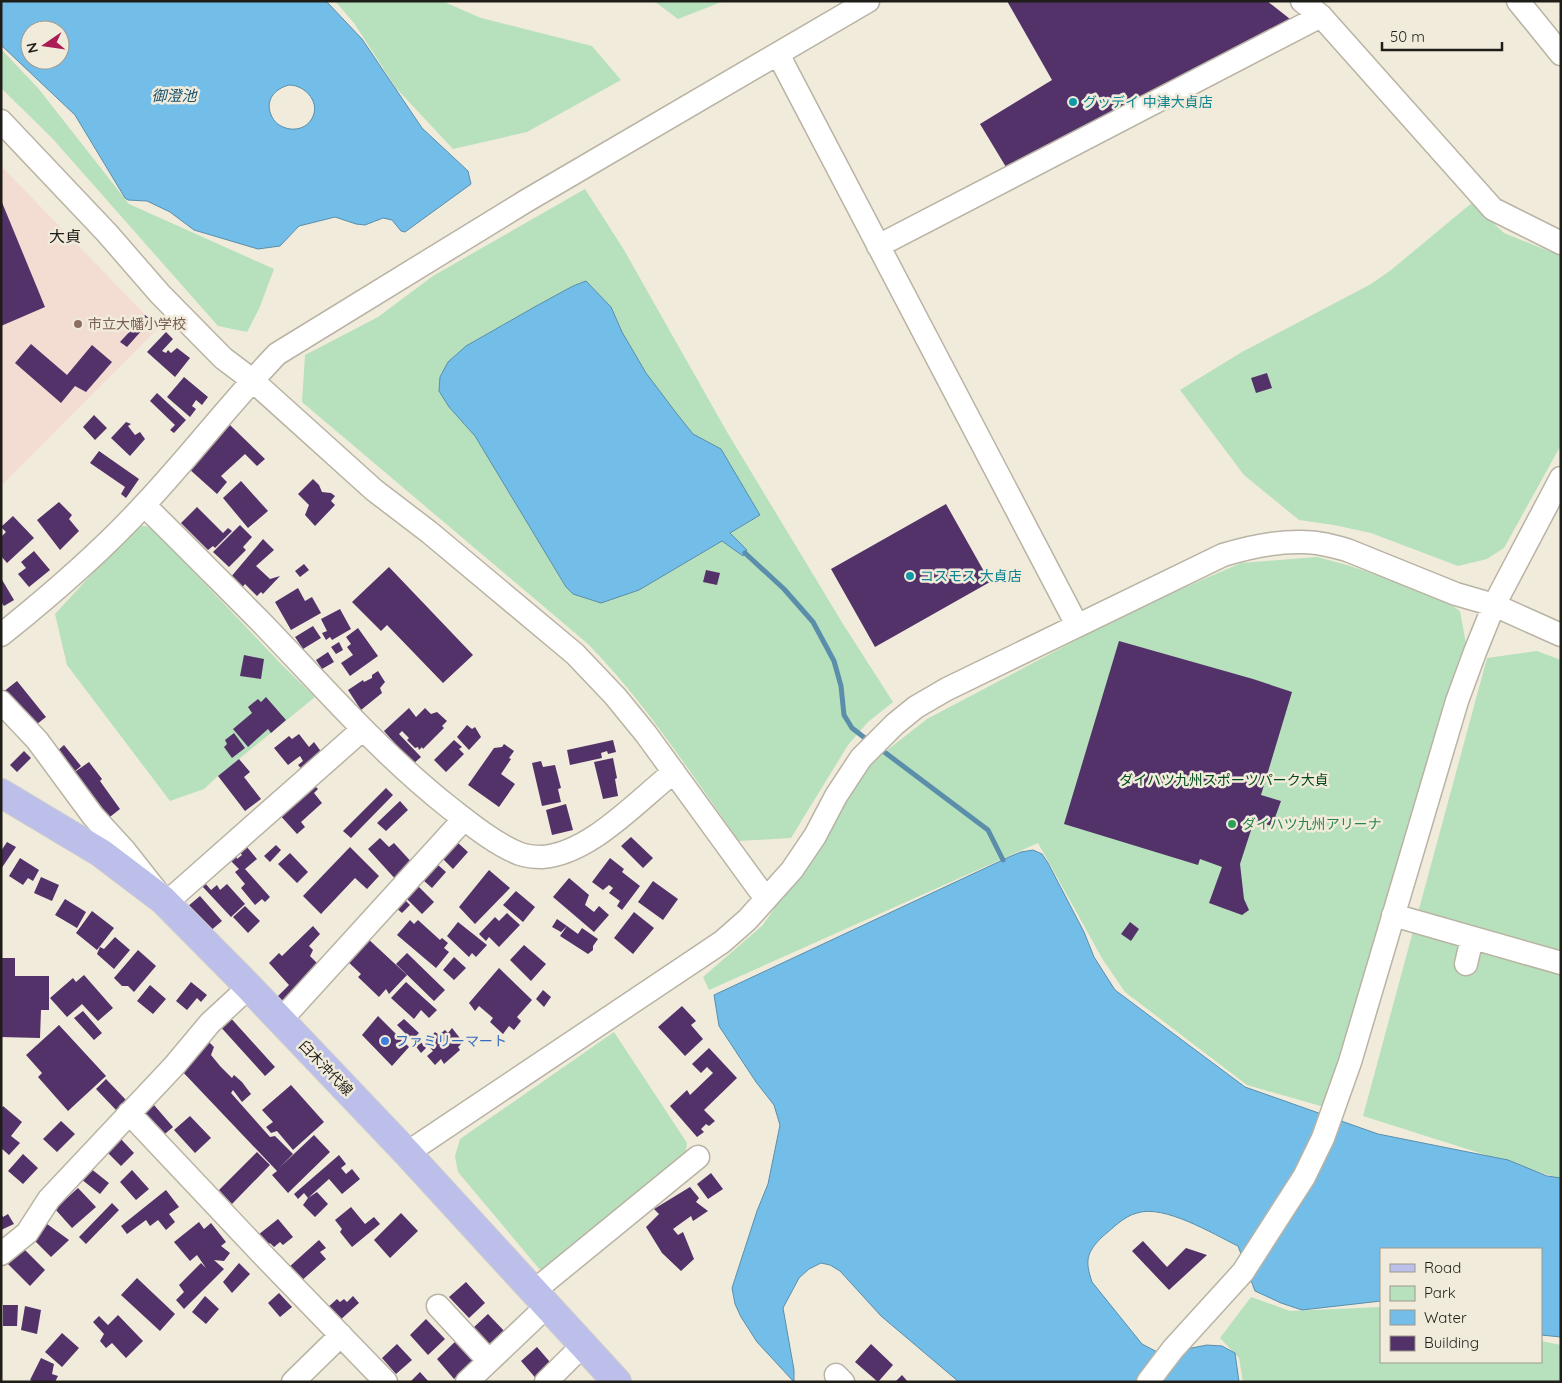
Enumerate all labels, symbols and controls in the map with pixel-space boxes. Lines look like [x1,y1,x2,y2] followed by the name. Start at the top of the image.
[20,20,70,70] north arrow
[1382,20,1502,52] scale bar
[1390,27,1425,46] text: 50 m
[22,41,42,55] text: N
[151,86,198,105] water label: 御澄池
[1083,93,1213,111] place label: グッデイ 中津大貞店
[1067,96,1079,108] marker: グッデイ 中津大貞店
[49,226,81,246] district label: 大貞
[88,315,186,333] place label: 市立大幡小学校
[72,318,84,330] marker: 市立大幡小学校
[920,567,1022,585] place label: コスモス 大貞店
[904,570,916,582] marker: コスモス 大貞店
[1119,771,1329,789] park label: ダイハツ九州スポーツパーク大貞
[1242,815,1382,833] place label: ダイハツ九州アリーナ
[1226,818,1238,830] marker: ダイハツ九州アリーナ
[395,1032,507,1050] place label: ファミリーマート
[379,1035,391,1047] marker: ファミリーマート
[295,1037,357,1099] street label: 臼木沖代線
[1380,1248,1542,1363] legend
[1424,1258,1461,1277] text: Road
[1424,1283,1456,1302] text: Park
[1424,1308,1467,1327] text: Water
[1424,1333,1479,1352] text: Building

